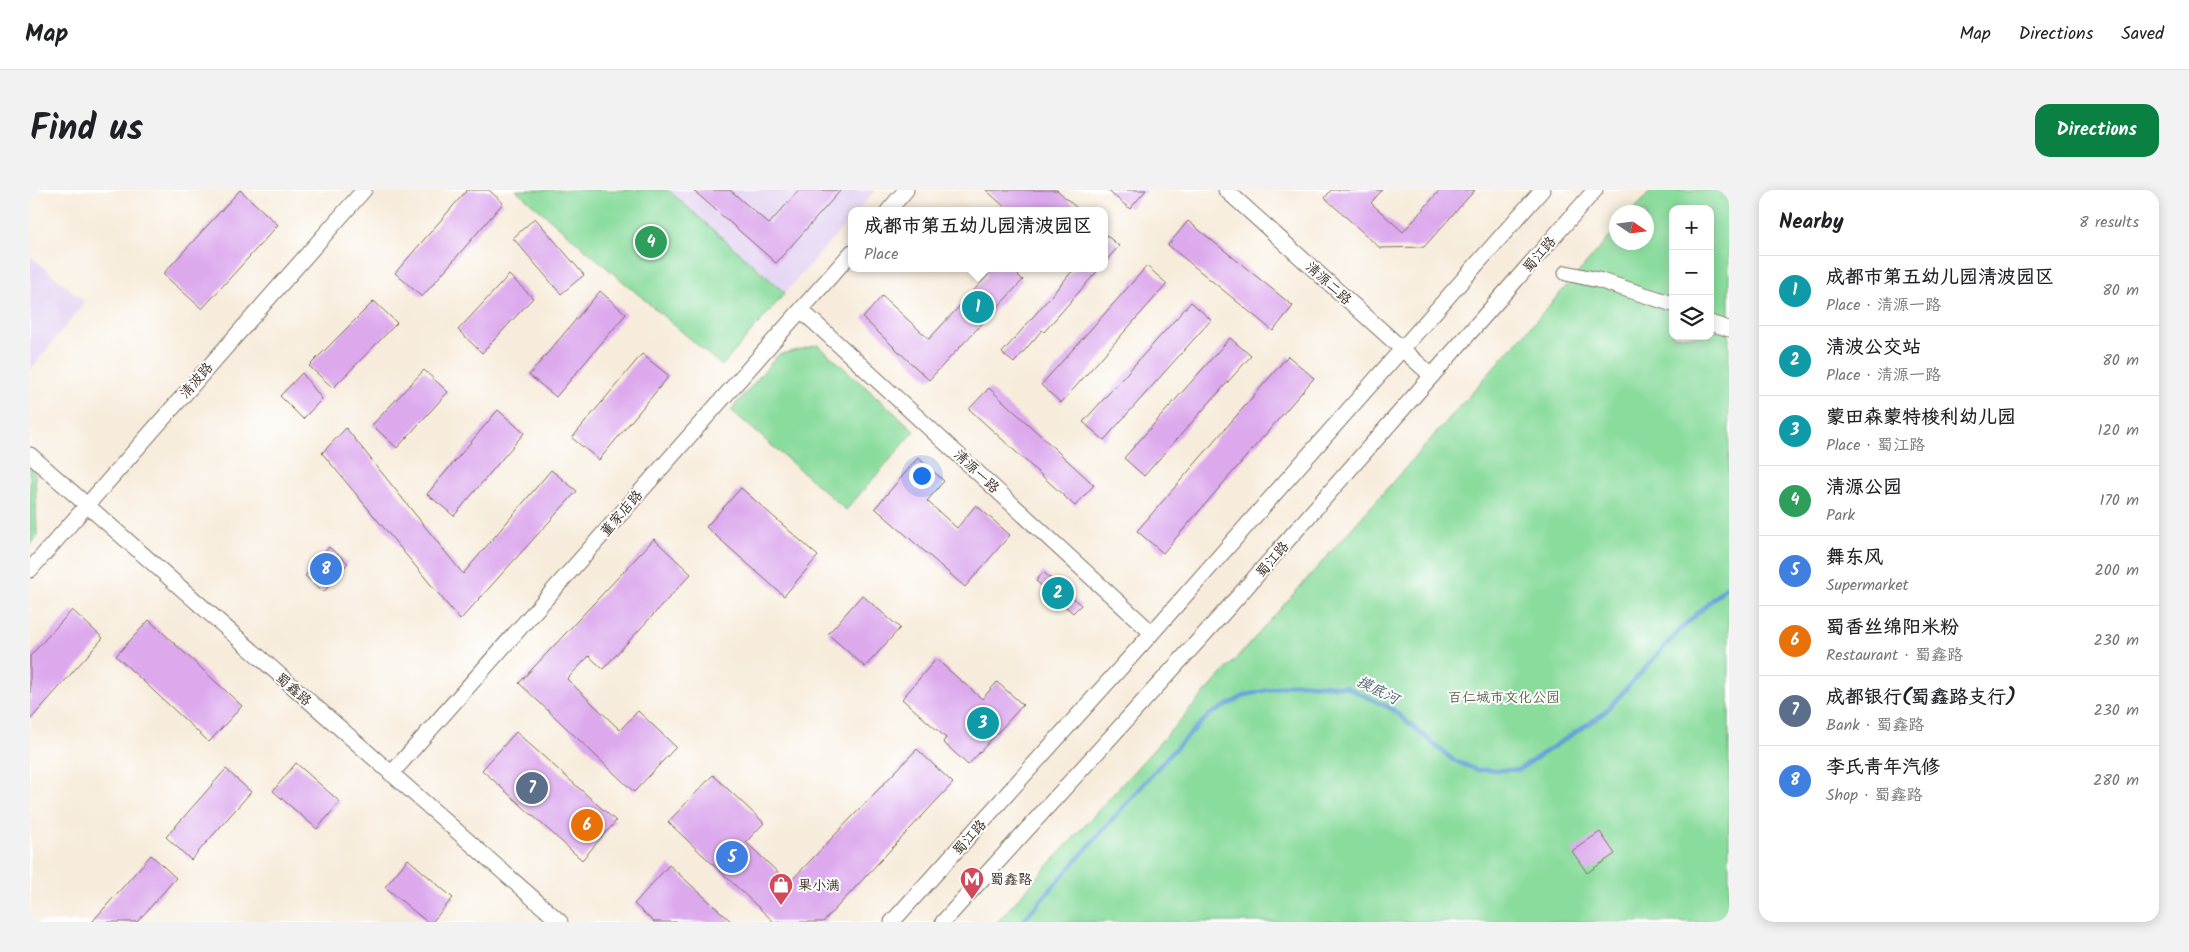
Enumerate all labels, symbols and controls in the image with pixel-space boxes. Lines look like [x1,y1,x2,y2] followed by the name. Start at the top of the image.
[25,15,68,54] text: Map
[1959,20,1991,49] text: Map
[2019,20,2093,49] text: Directions
[2121,20,2164,49] text: Saved
[30,102,143,158] text: Find us
[2035,104,2159,157] button: Directions
[1609,205,1654,250] north arrow
[1669,205,1714,340] map controls
[1669,205,1714,250] button: +
[1779,206,1844,239] text: Nearby
[848,207,1108,272] popup
[2079,210,2139,235] text: 8 results
[864,212,1092,242] text: 成都市第五幼儿园清波园区
[635,223,667,261] pin: 4
[1518,232,1562,278] street label: 蜀江路
[864,242,898,267] text: Place
[1669,250,1714,295] button: −
[1300,257,1356,311] street label: 清源二路
[1826,263,2054,293] text: 成都市第五幼儿园清波园区
[1793,278,1797,303] text: 1
[2102,278,2139,303] text: 80 m
[962,288,994,326] pin: 1
[1826,293,1941,318] text: Place · 清源一路
[1669,295,1714,340] button: layers
[1826,333,1921,363] text: 清波公交站
[1790,348,1800,373] text: 2
[2102,348,2139,373] text: 80 m
[175,358,219,404] street label: 清波路
[1826,363,1941,388] text: Place · 清源一路
[1826,403,2016,433] text: 蒙田森蒙特梭利幼儿园
[1791,418,1799,443] text: 3
[2098,418,2139,443] text: 120 m
[1826,433,1925,458] text: Place · 蜀江路
[948,445,1004,499] street label: 清源一路
[909,463,935,489] your location
[1826,473,1902,503] text: 清源公园
[595,485,648,542] street label: 董家店路
[1791,488,1799,513] text: 4
[2099,488,2139,513] text: 170 m
[1826,503,1855,528] text: Park
[1251,537,1295,583] street label: 蜀江路
[1826,543,1883,573] text: 舞东风
[310,550,342,588] pin: 8
[1791,558,1799,583] text: 5
[2095,558,2139,583] text: 200 m
[1826,573,1909,598] text: Supermarket
[1042,574,1074,612] pin: 2
[1826,613,1959,643] text: 蜀香丝绵阳米粉
[1791,628,1799,653] text: 6
[2093,628,2139,653] text: 230 m
[1826,643,1963,668] text: Restaurant · 蜀鑫路
[270,668,316,712] street label: 蜀鑫路
[1352,670,1406,713] water label: 摸底河
[1826,683,2016,713] text: 成都银行(蜀鑫路支行)
[1448,687,1560,709] park label: 百仁城市文化公园
[1791,698,1799,723] text: 7
[2093,698,2139,723] text: 230 m
[967,704,999,742] pin: 3
[1826,713,1924,738] text: Bank · 蜀鑫路
[1826,753,1940,783] text: 李氏青年汽修
[1790,768,1800,793] text: 8
[2093,768,2139,793] text: 280 m
[516,769,548,807] pin: 7
[1826,783,1923,808] text: Shop · 蜀鑫路
[571,806,603,844] pin: 6
[948,815,992,861] street label: 蜀江路
[716,838,748,876] pin: 5
[959,866,985,900] metro station icon: 蜀鑫路
[990,869,1032,891] place label: 蜀鑫路
[768,872,794,906] shop icon: 果小满
[798,875,840,897] place label: 果小满

